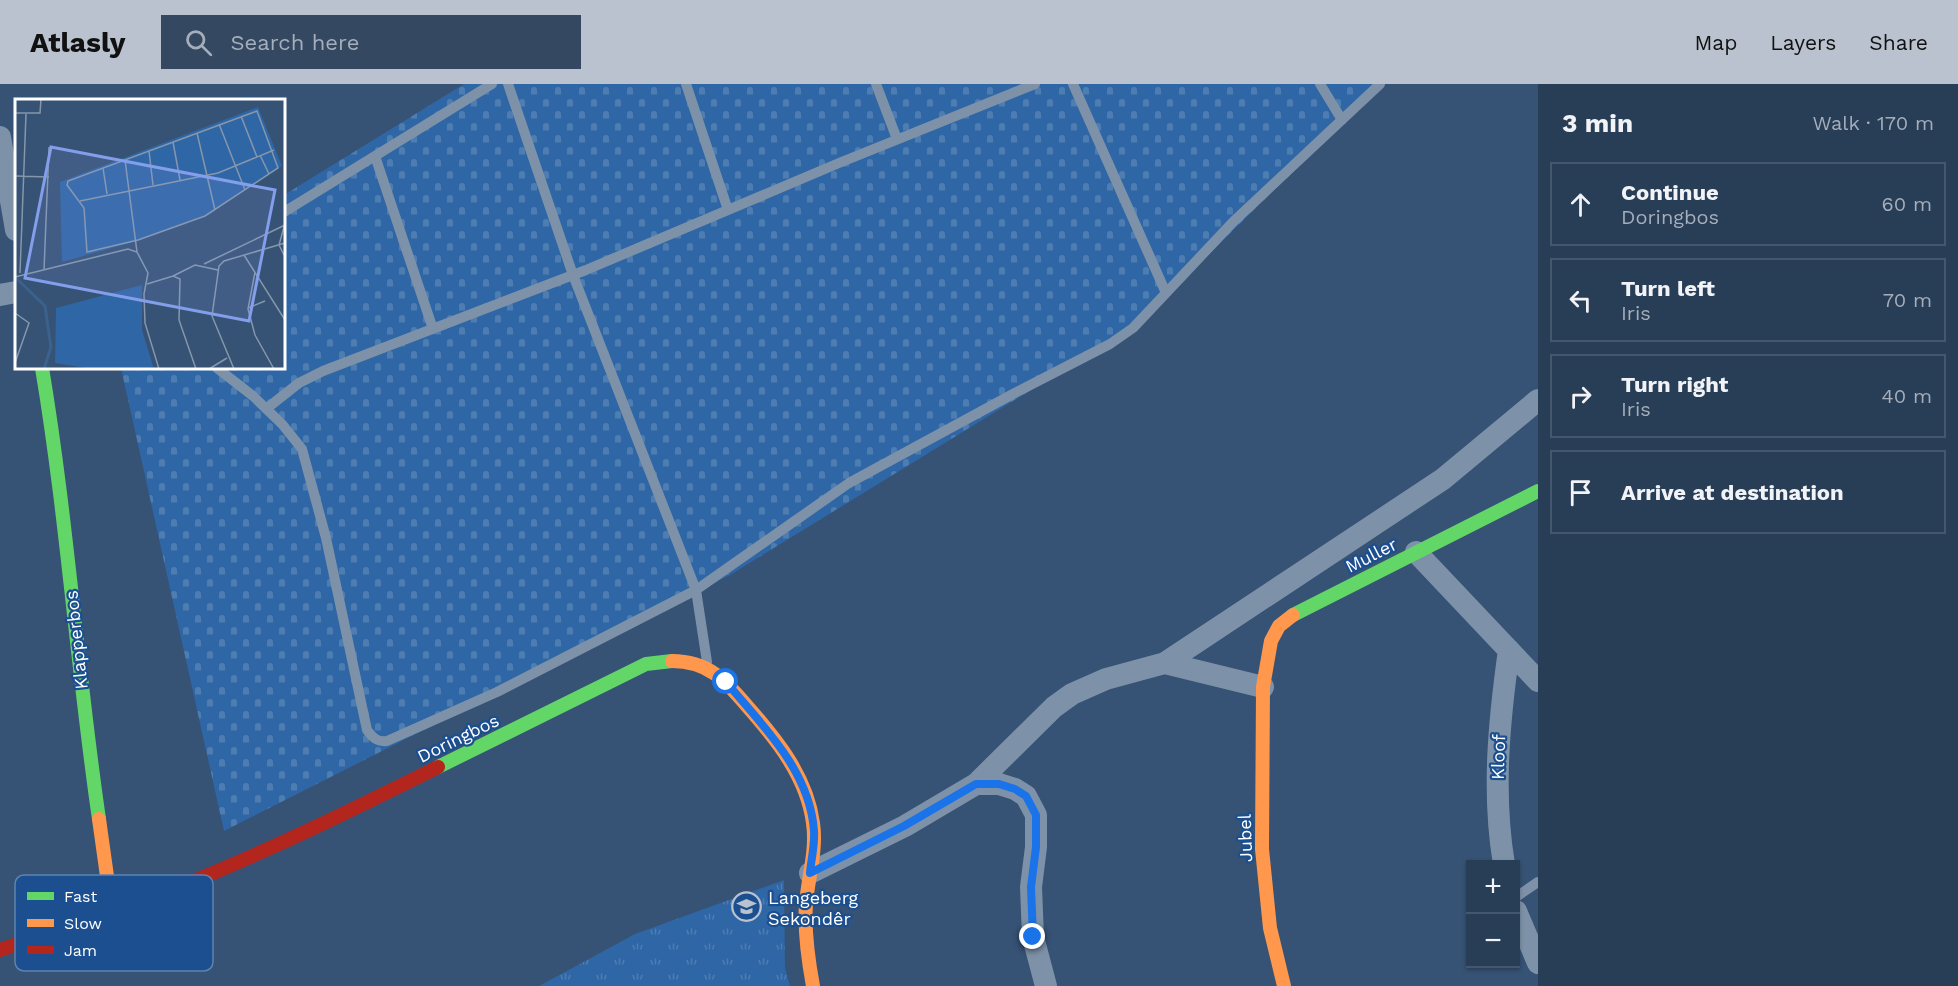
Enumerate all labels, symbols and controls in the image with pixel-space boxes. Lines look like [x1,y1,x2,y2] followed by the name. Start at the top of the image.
[161,15,581,69] search box
[30,26,125,59] text: Atlasly
[182,26,215,59] icon: search
[230,30,359,55] text: Search here
[1694,30,1737,55] text: Map
[1770,30,1836,55] text: Layers
[1869,30,1928,55] text: Share
[15,99,285,369] inset map
[1562,108,1633,138] text: 3 min
[1813,111,1934,135] text: Walk · 170 m
[1621,180,1719,205] text: Continue
[1564,188,1597,221] icon: ahead
[1882,192,1932,216] text: 60 m
[1621,205,1719,229] text: Doringbos
[1621,276,1715,301] text: Turn left
[1564,284,1597,317] icon: left
[1883,288,1932,312] text: 70 m
[1621,301,1651,325] text: Iris
[1621,372,1728,397] text: Turn right
[1564,380,1597,413] icon: right
[1881,384,1932,408] text: 40 m
[1621,397,1651,421] text: Iris
[1564,476,1597,509] icon: arrive
[1621,480,1844,505] text: Arrive at destination
[1342,533,1400,577] street label: Muller
[60,589,92,691] street label: Klapperbos
[712,668,738,694] route start
[414,709,502,767] street label: Doringbos
[1487,734,1509,780] street label: Kloof
[1234,813,1256,863] street label: Jubel
[1466,860,1520,968] map controls
[1466,860,1520,914] button: +
[15,875,213,971] legend
[64,887,97,906] text: Fast
[768,887,859,929] place label: Langeberg Sekondêr
[731,891,763,923] school or university icon: Langeberg Sekondêr
[64,914,102,933] text: Slow
[1466,914,1520,968] button: −
[1019,923,1045,949] route end
[64,941,97,960] text: Jam

